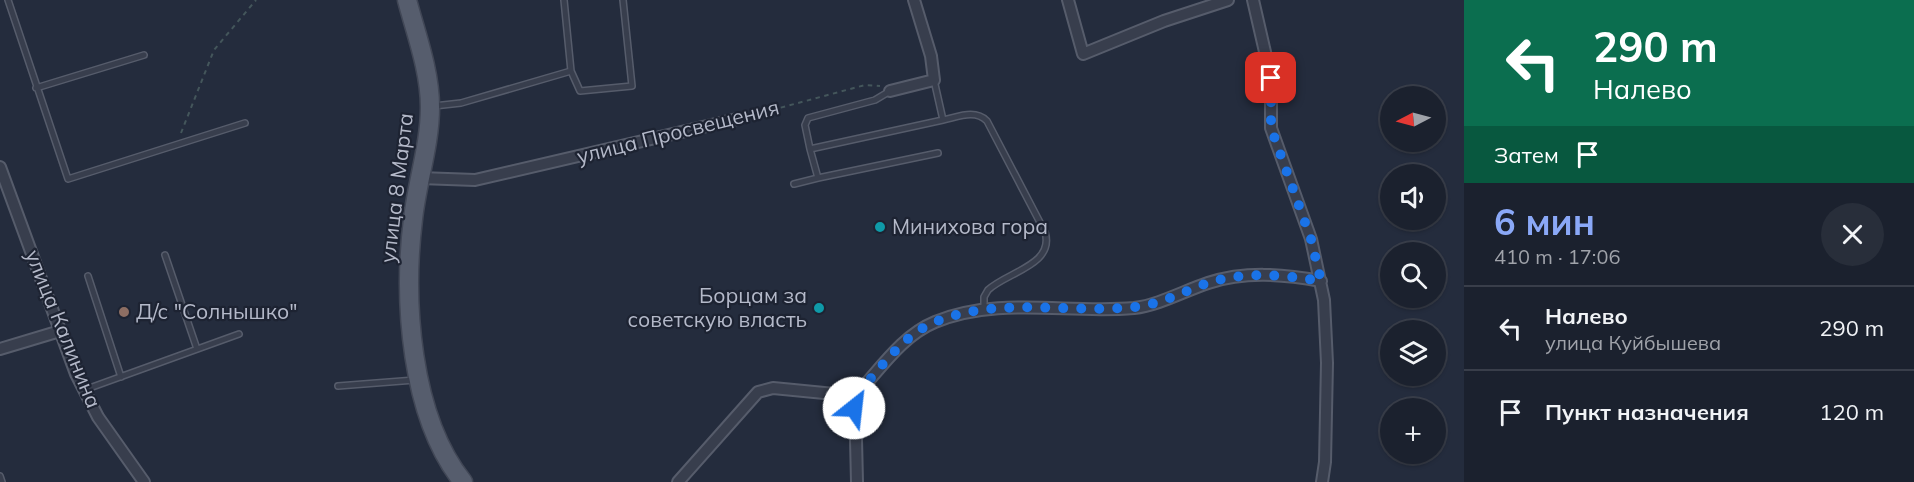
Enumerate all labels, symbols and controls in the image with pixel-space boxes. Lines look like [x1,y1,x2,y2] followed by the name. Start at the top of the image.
[1593,20,1718,73] text: 290 m
[1494,24,1572,102] icon: left
[1245,52,1296,103] pin
[1254,61,1287,94] icon: arrive
[1593,72,1692,106] text: Налево
[1380,86,1446,152] north arrow
[1380,86,1446,464] map controls
[574,93,782,169] street label: улица Просвещения
[374,111,418,264] street label: улица 8 Марта
[1571,138,1604,171] icon: arrive
[1494,141,1559,169] text: Затем
[1380,164,1446,230] button: sound
[1494,199,1595,244] text: 6 мин
[1821,203,1884,266] button: close
[892,213,1048,239] place label: Минихова гора
[873,220,887,234] marker: Минихова гора
[1380,242,1446,308] button: search
[1494,244,1620,269] text: 410 m · 17:06
[20,246,108,412] street label: улица Калинина
[628,282,807,332] place label: Борцам за советскую власть
[136,298,297,324] place label: Д/с "Солнышко"
[812,301,826,315] marker: Борцам за советскую власть
[1545,302,1628,330] text: Налево
[117,305,131,319] marker: Д/с "Солнышко"
[1494,312,1527,345] icon: left
[1819,314,1884,342] text: 290 m
[1380,320,1446,386] button: layers
[1545,330,1721,355] text: улица Куйбышева
[822,376,886,440] position arrow
[1494,396,1527,429] icon: arrive
[1380,398,1446,464] button: +
[1545,398,1749,426] text: Пункт назначения
[1819,398,1884,426] text: 120 m

